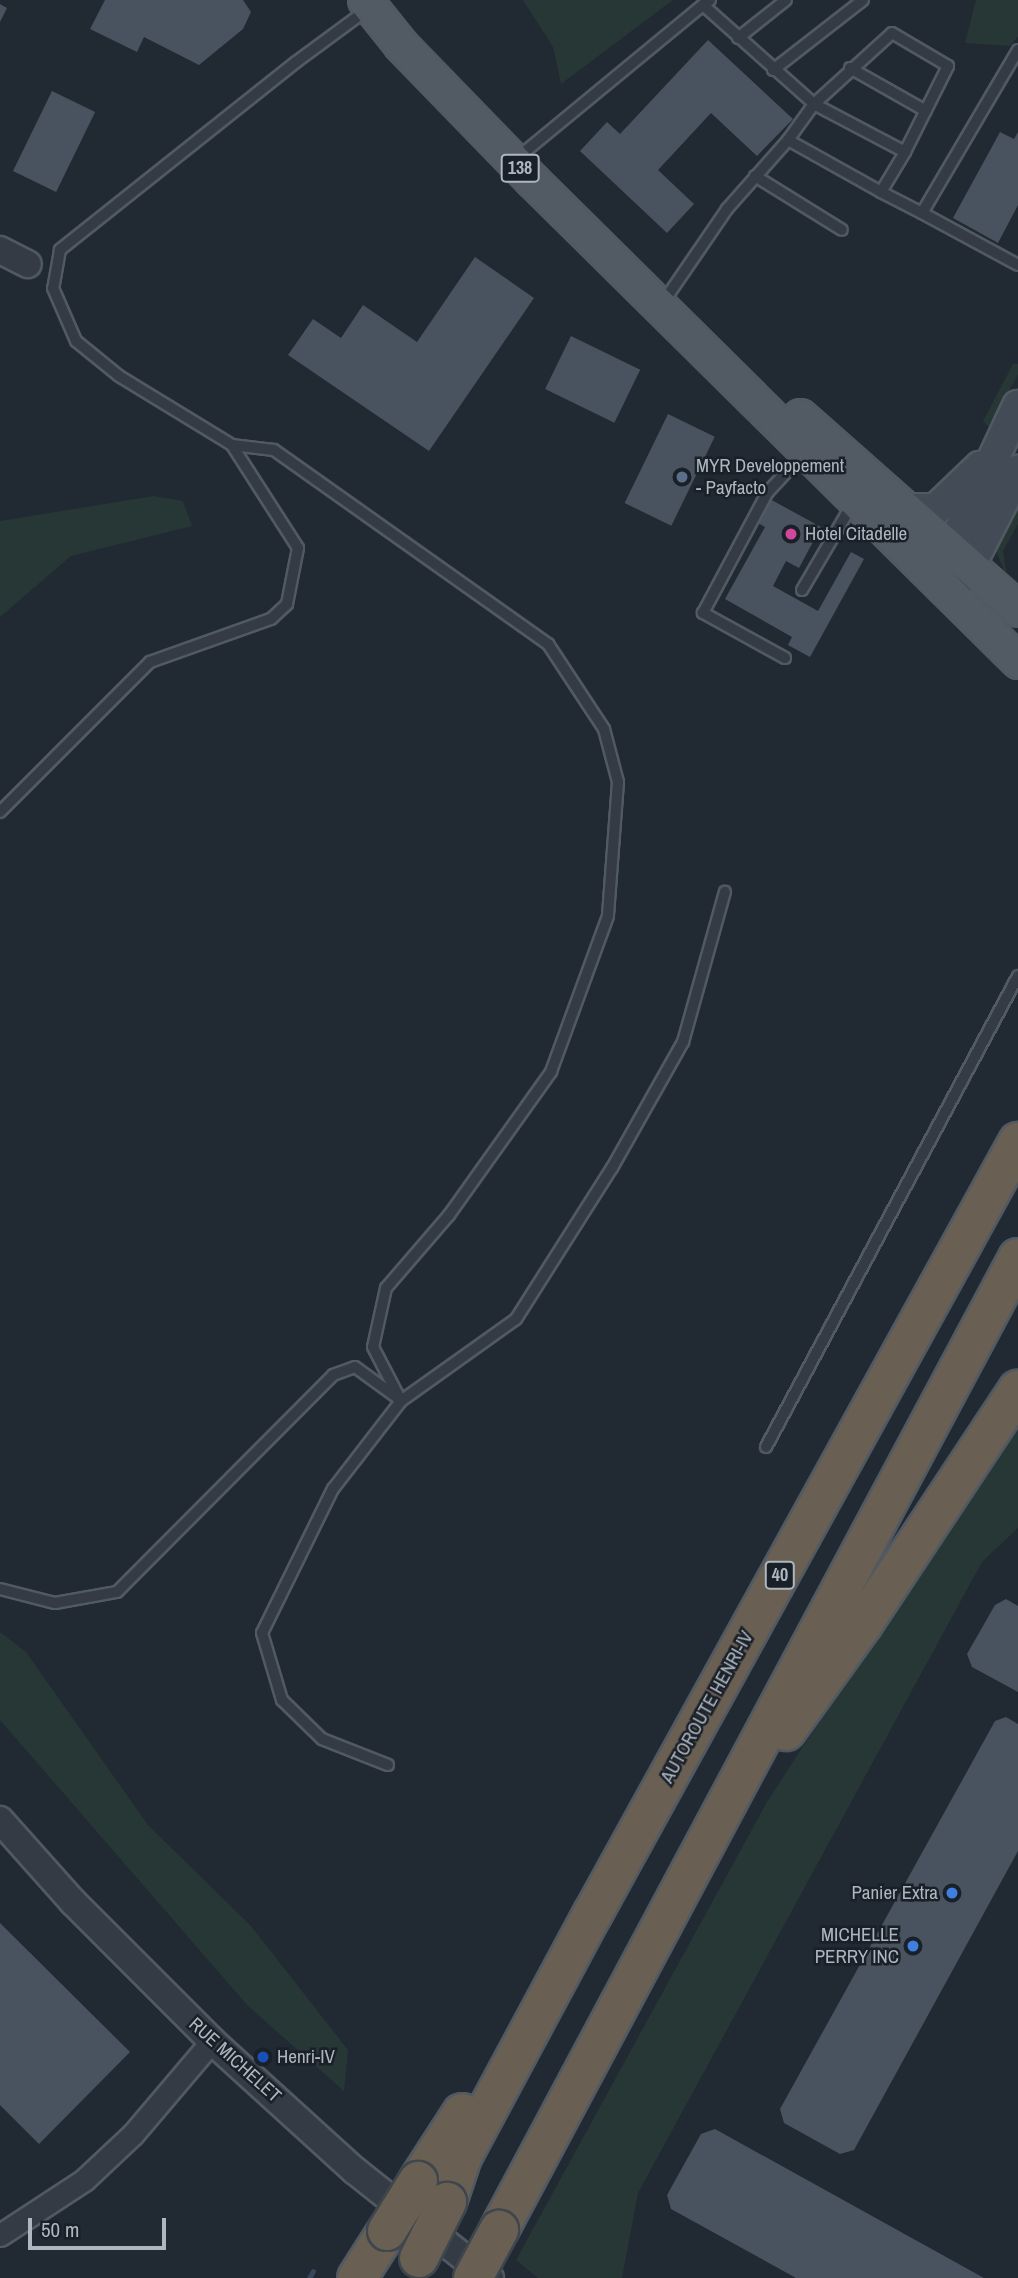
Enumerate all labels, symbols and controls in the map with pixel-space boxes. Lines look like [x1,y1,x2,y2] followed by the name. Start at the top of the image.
[499,154,541,182] road number: 138
[696,455,844,499] place label: MYR Developpement - Payfacto
[674,469,690,485] marker: MYR Developpement - Payfacto
[805,523,907,545] place label: Hotel Citadelle
[783,526,799,542] marker: Hotel Citadelle
[764,1560,796,1590] road number: 40
[656,1627,758,1787] street label: AUTOROUTE HENRI-IV
[851,1882,938,1904] place label: Panier Extra
[944,1885,960,1901] marker: Panier Extra
[814,1924,899,1968] place label: MICHELLE PERRY INC
[905,1938,921,1954] marker: MICHELLE PERRY INC
[184,2013,286,2107] street label: RUE MICHELET
[277,2046,335,2068] place label: Henri-IV
[255,2049,271,2065] marker: Henri-IV
[32,2204,170,2248] scale bar
[41,2215,79,2244] text: 50 m

